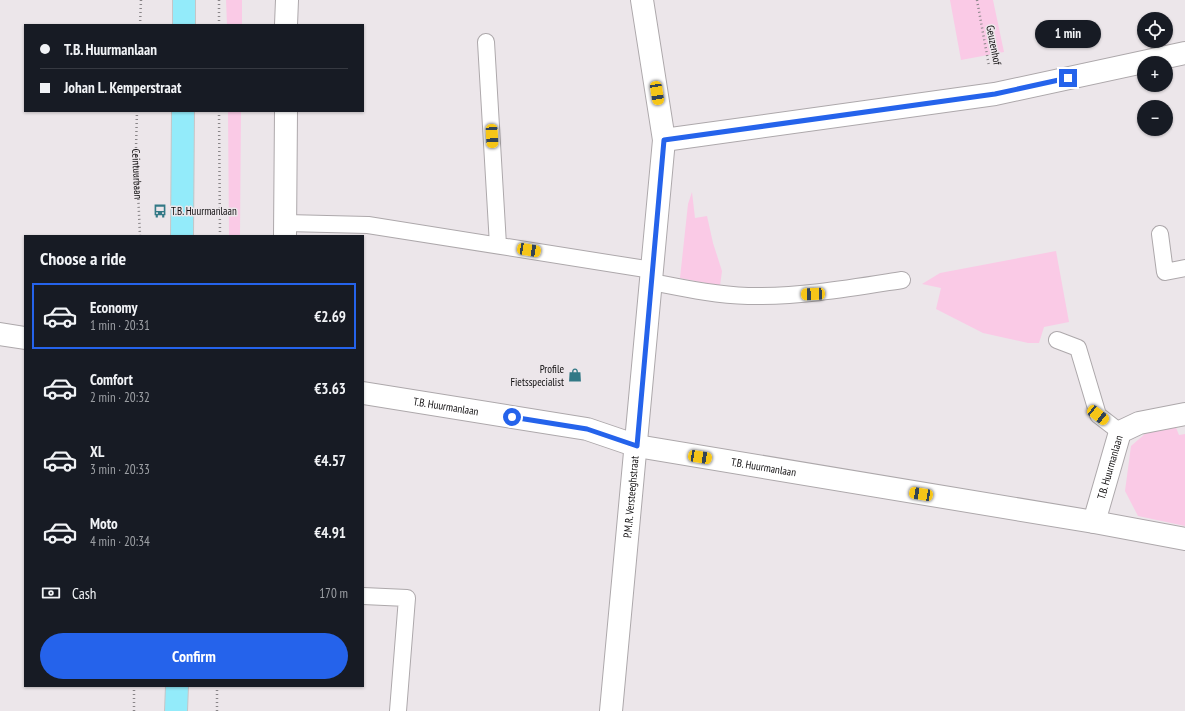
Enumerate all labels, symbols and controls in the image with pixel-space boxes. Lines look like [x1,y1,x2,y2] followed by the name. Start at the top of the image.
[1137,12,1173,136] map controls
[1137,12,1173,48] button: locate
[1035,20,1101,48] callout: 1 min
[983,24,1005,67] street label: Geuzenhof
[1055,25,1081,42] text: 1 min
[64,40,157,59] text: T.B. Huurmanlaan
[1137,56,1173,92] button: +
[1059,69,1077,87] route end
[64,78,181,97] text: Johan L. Kemperstraat
[649,80,665,106] car
[1137,100,1173,136] button: −
[485,124,499,148] car
[129,148,145,200] street label: Ceintuurbaan
[152,203,168,219] bus stop icon: T.B. Huurmanlaan
[171,204,237,218] place label: T.B. Huurmanlaan
[516,242,542,258] car
[40,247,126,270] text: Choose a ride
[801,288,825,300] car
[42,298,78,334] icon: car
[90,298,138,317] text: Economy
[314,307,346,326] text: €2.69
[90,317,150,334] text: 1 min · 20:31
[510,362,564,389] place label: Profile Fietsspecialist
[567,367,583,383] shop icon: Profile Fietsspecialist
[42,370,78,406] icon: car
[90,370,133,389] text: Comfort
[314,379,346,398] text: €3.63
[90,389,150,406] text: 2 min · 20:32
[412,394,480,418] street label: T.B. Huurmanlaan
[1085,403,1111,427] car
[503,408,521,426] route start
[1094,433,1126,501] street label: T.B. Huurmanlaan
[42,442,78,478] icon: car
[90,442,104,461] text: XL
[687,449,713,465] car
[314,451,346,470] text: €4.57
[620,455,642,539] street label: P.M.R. Versteeghstraat
[730,455,797,479] street label: T.B. Huurmanlaan
[90,461,150,478] text: 3 min · 20:33
[908,486,934,502] car
[42,514,78,550] icon: car
[90,514,118,533] text: Moto
[314,523,346,542] text: €4.91
[90,533,150,550] text: 4 min · 20:34
[40,582,62,604] icon: cash
[72,584,96,603] text: Cash
[319,585,348,602] text: 170 m
[40,633,348,679] button: Confirm

